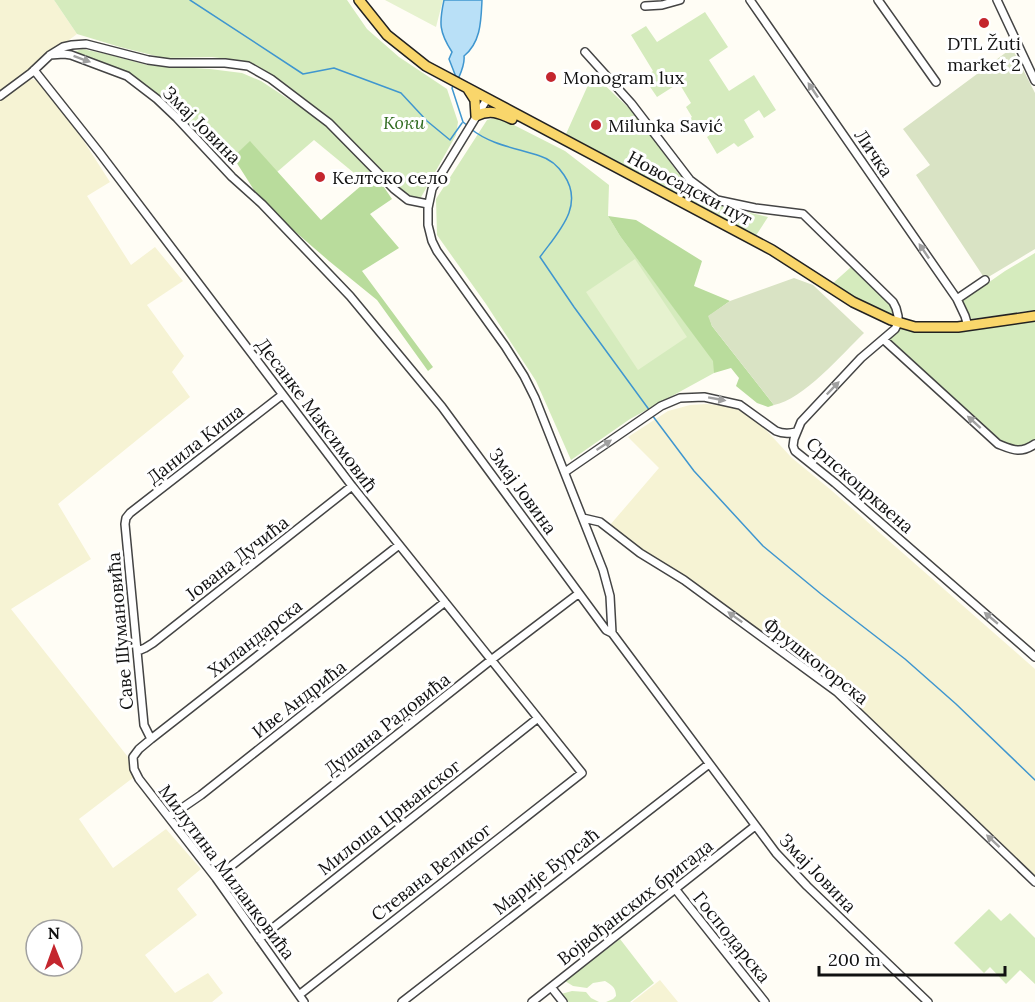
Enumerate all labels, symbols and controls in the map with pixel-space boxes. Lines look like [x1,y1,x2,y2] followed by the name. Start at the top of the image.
[977,16,991,30] marker: DTL Žuti market 2
[947,32,1021,76] place label: DTL Žuti market 2
[73,54,91,64] one-way arrow
[563,66,685,89] place label: Monogram lux
[544,70,558,84] marker: Monogram lux
[158,81,246,169] street label: Змај Јовина
[807,83,819,99] one-way arrow
[383,111,425,134] park label: Коки
[608,114,723,137] place label: Milunka Savić
[589,118,603,132] marker: Milunka Savić
[850,125,898,181] street label: Личка
[624,145,756,231] street label: Новосадски пут
[332,166,448,189] place label: Келтско село
[313,170,327,184] marker: Келтско село
[918,243,929,259] one-way arrow
[251,333,383,497] street label: Десанке Максимовић
[825,381,839,395] one-way arrow
[708,395,727,404] one-way arrow
[142,399,248,489] street label: Данила Киша
[966,415,981,429] one-way arrow
[801,432,919,538] street label: Српскоцрквена
[596,439,612,451] one-way arrow
[484,443,562,539] street label: Змај Јовина
[180,511,293,606] street label: Јована Дучића
[102,551,138,711] street label: Саве Шумановића
[203,594,307,682] street label: Хиландарска
[728,612,743,624] one-way arrow
[983,612,999,625] one-way arrow
[759,613,873,709] street label: Фрушкогорска
[247,655,351,743] street label: Иве Андрића
[319,668,455,780] street label: Душана Радовића
[313,754,465,880] street label: Милоша Црњанског
[154,780,300,964] street label: Милутина Миланковића
[366,818,496,926] street label: Стевана Великог
[488,822,604,919] street label: Марије Бурсаћ
[775,829,861,917] street label: Змај Јовина
[553,834,717,970] street label: Војвођанских бригада
[986,835,1001,848] one-way arrow
[688,887,776,987] street label: Господарска
[24,918,84,978] north arrow
[47,923,60,943] text: N
[819,939,1005,977] scale bar
[828,948,881,971] text: 200 m

